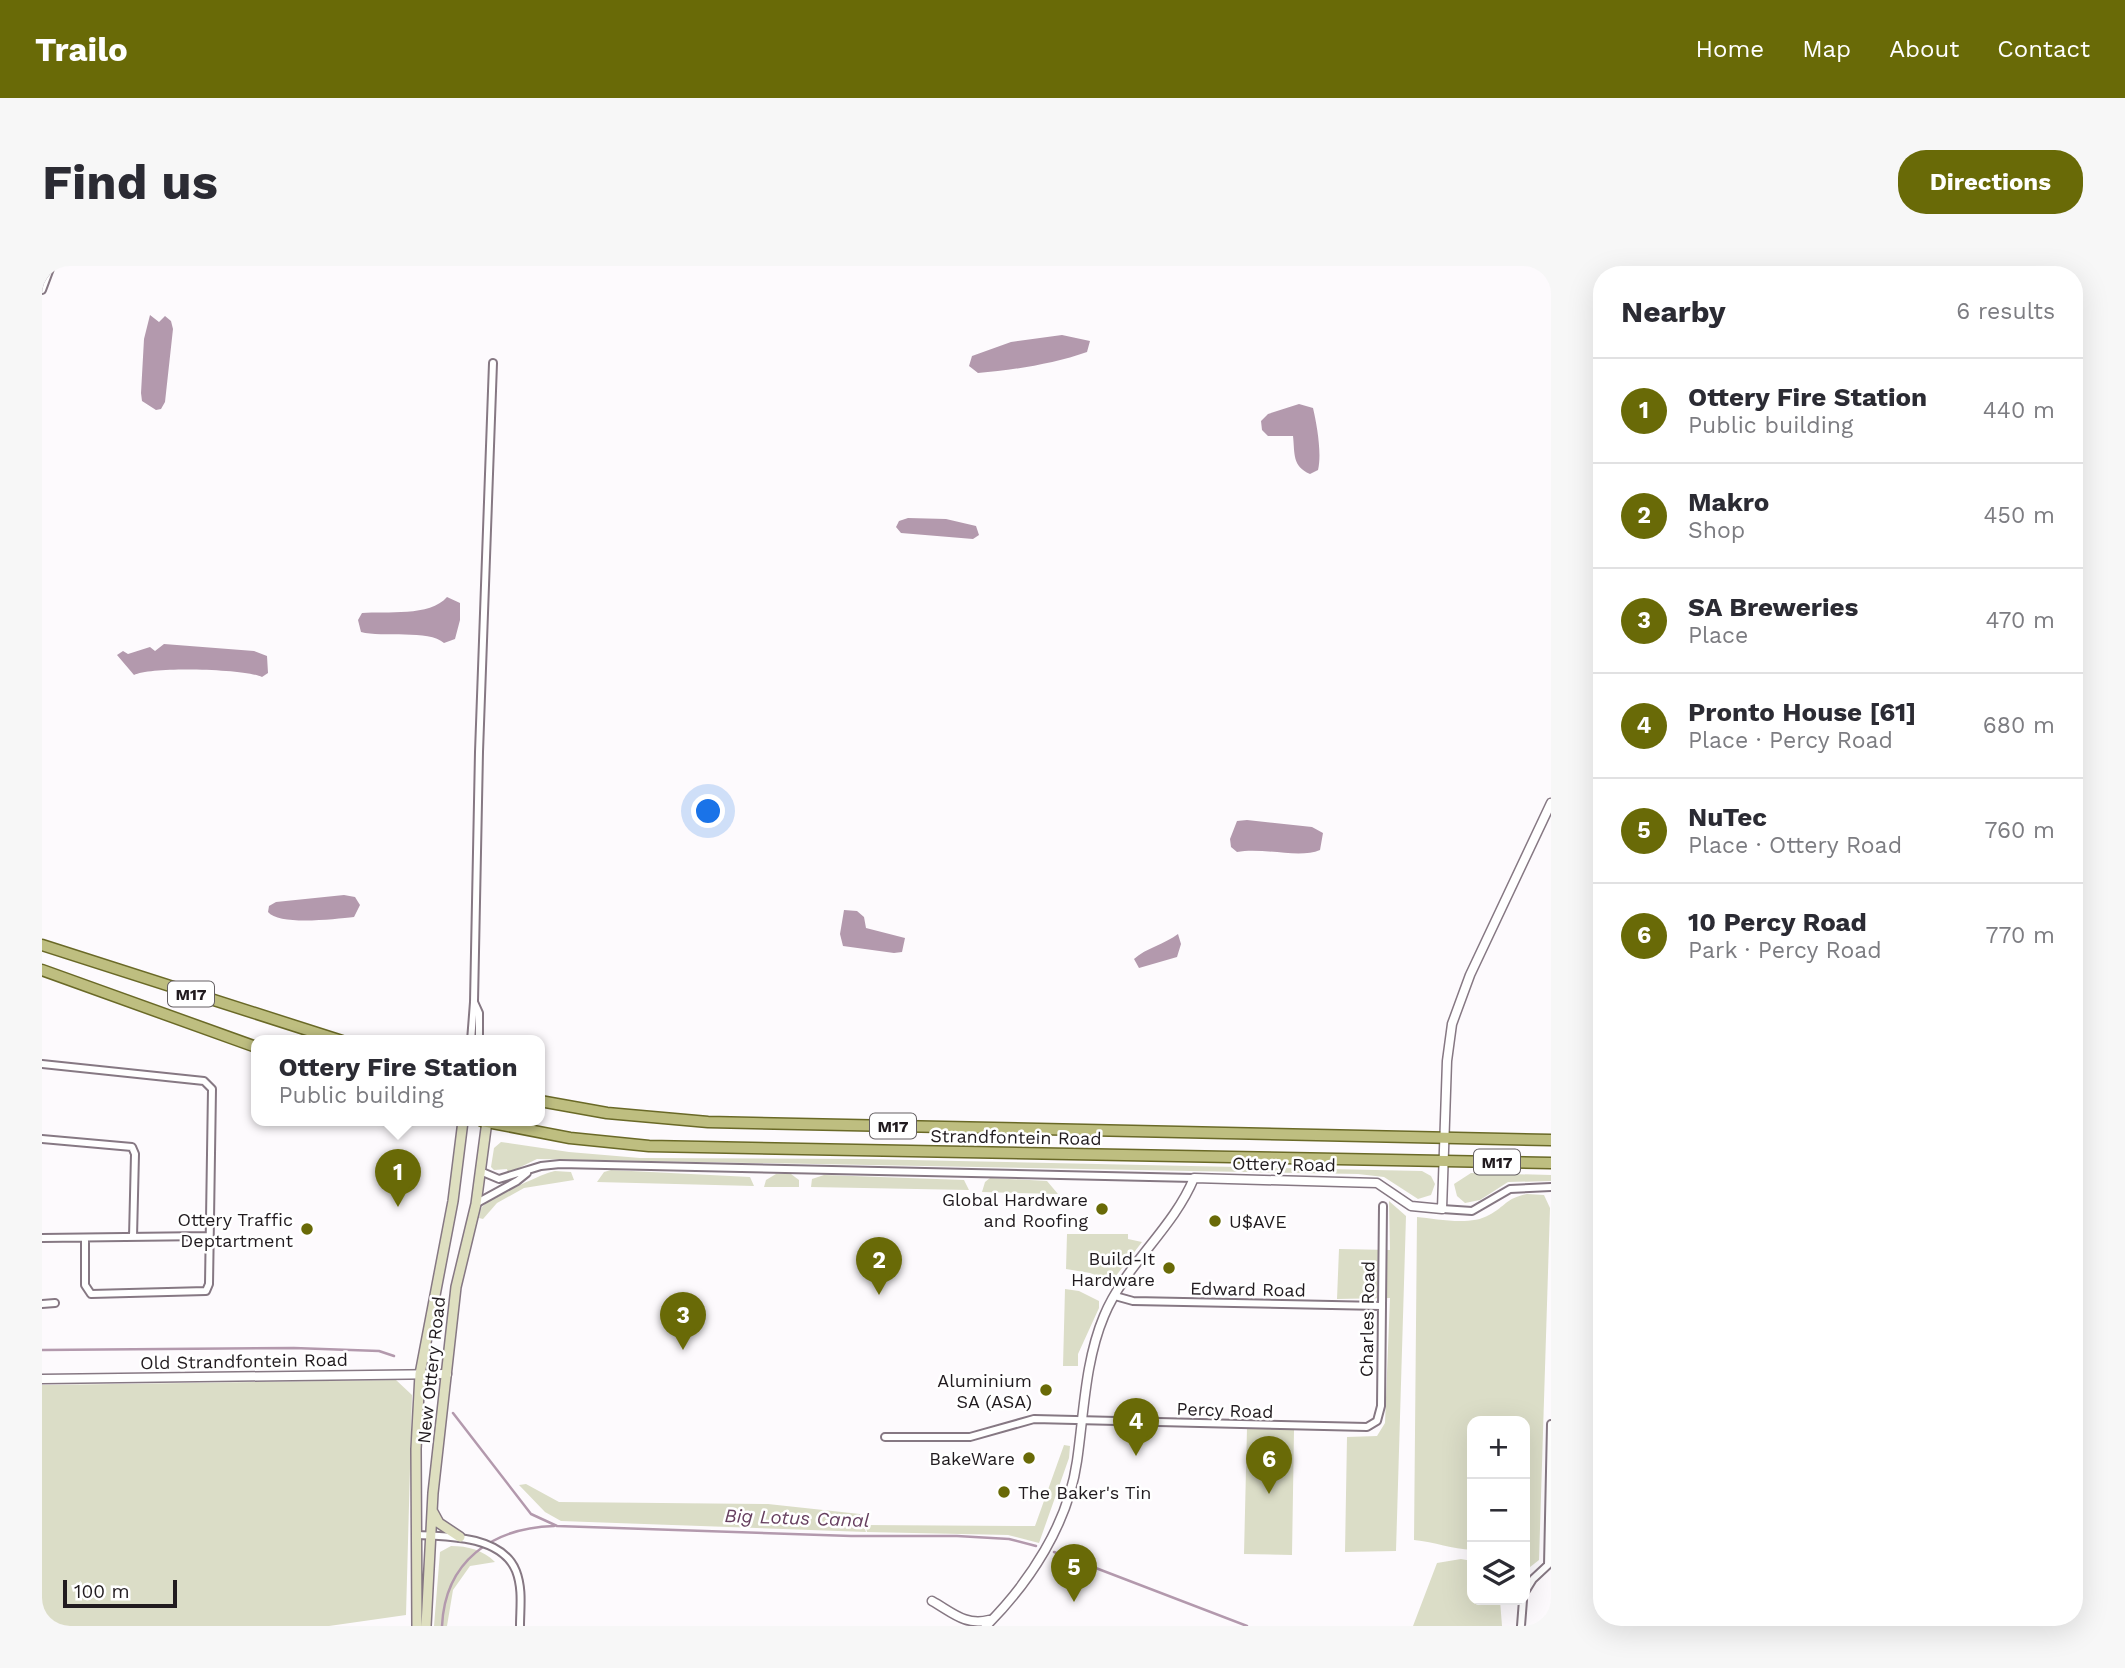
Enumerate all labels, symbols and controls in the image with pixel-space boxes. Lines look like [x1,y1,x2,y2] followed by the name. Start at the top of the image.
[35,30,128,69] text: Trailo
[1696,35,1764,63] text: Home
[1802,35,1851,63] text: Map
[1889,35,1959,63] text: About
[1997,35,2090,63] text: Contact
[1898,150,2083,214] button: Directions
[42,153,218,211] text: Find us
[1621,294,1726,329] text: Nearby
[1956,298,2055,325] text: 6 results
[1688,382,1927,412] text: Ottery Fire Station
[1639,397,1649,424] text: 1
[1983,397,2055,424] text: 440 m
[1688,412,1853,439] text: Public building
[1688,487,1769,517] text: Makro
[1637,502,1651,529] text: 2
[1983,502,2055,529] text: 450 m
[1688,517,1745,544] text: Shop
[1688,592,1858,622] text: SA Breweries
[1637,607,1651,634] text: 3
[1986,607,2055,634] text: 470 m
[1688,622,1748,649] text: Place
[1688,697,1916,727] text: Pronto House [61]
[1637,712,1651,739] text: 4
[1983,712,2055,739] text: 680 m
[1688,727,1893,754] text: Place · Percy Road
[691,794,725,828] your location
[1688,802,1767,832] text: NuTec
[1637,817,1651,844] text: 5
[1985,817,2055,844] text: 760 m
[1688,832,1902,859] text: Place · Ottery Road
[1688,907,1867,937] text: 10 Percy Road
[1637,922,1651,949] text: 6
[1986,922,2055,949] text: 770 m
[1688,937,1882,964] text: Park · Percy Road
[168,982,214,1006] road number: M17
[251,1035,545,1126] popup
[278,1052,518,1082] text: Ottery Fire Station
[278,1082,444,1109] text: Public building
[870,1114,916,1139] road number: M17
[930,1125,1102,1149] street label: Strandfontein Road
[375,1149,421,1207] pin: 1
[1474,1150,1520,1174] road number: M17
[1232,1153,1336,1175] street label: Ottery Road
[942,1189,1088,1231] place label: Global Hardware and Roofing
[1094,1201,1110,1217] marker: Global Hardware and Roofing
[178,1209,293,1251] place label: Ottery Traffic Deptartment
[1229,1211,1287,1232] place label: U$AVE
[1207,1213,1223,1229] marker: U$AVE
[299,1221,315,1237] marker: Ottery Traffic Deptartment
[856,1237,902,1295] pin: 2
[1071,1248,1155,1290] place label: Build-It Hardware
[1161,1260,1177,1276] marker: Build-It Hardware
[1355,1261,1379,1377] street label: Charles Road
[1190,1277,1306,1301] street label: Edward Road
[660,1292,706,1350] pin: 3
[413,1295,449,1445] street label: New Ottery Road
[140,1349,348,1373] street label: Old Strandfontein Road
[937,1370,1032,1412] place label: Aluminium SA (ASA)
[1038,1382,1054,1398] marker: Aluminium SA (ASA)
[1113,1398,1159,1456] pin: 4
[1176,1398,1274,1422] street label: Percy Road
[1467,1416,1530,1605] map controls
[1467,1416,1530,1479] button: +
[1246,1436,1292,1494] pin: 6
[929,1448,1015,1469] place label: BakeWare
[1021,1450,1037,1466] marker: BakeWare
[1467,1479,1530,1542] button: −
[1018,1482,1151,1503] place label: The Baker's Tin
[996,1484,1012,1500] marker: The Baker's Tin
[724,1504,870,1532] water label: Big Lotus Canal
[1467,1542,1530,1605] button: layers
[1051,1544,1097,1602] pin: 5
[63,1577,177,1609] scale bar
[74,1580,130,1603] text: 100 m

